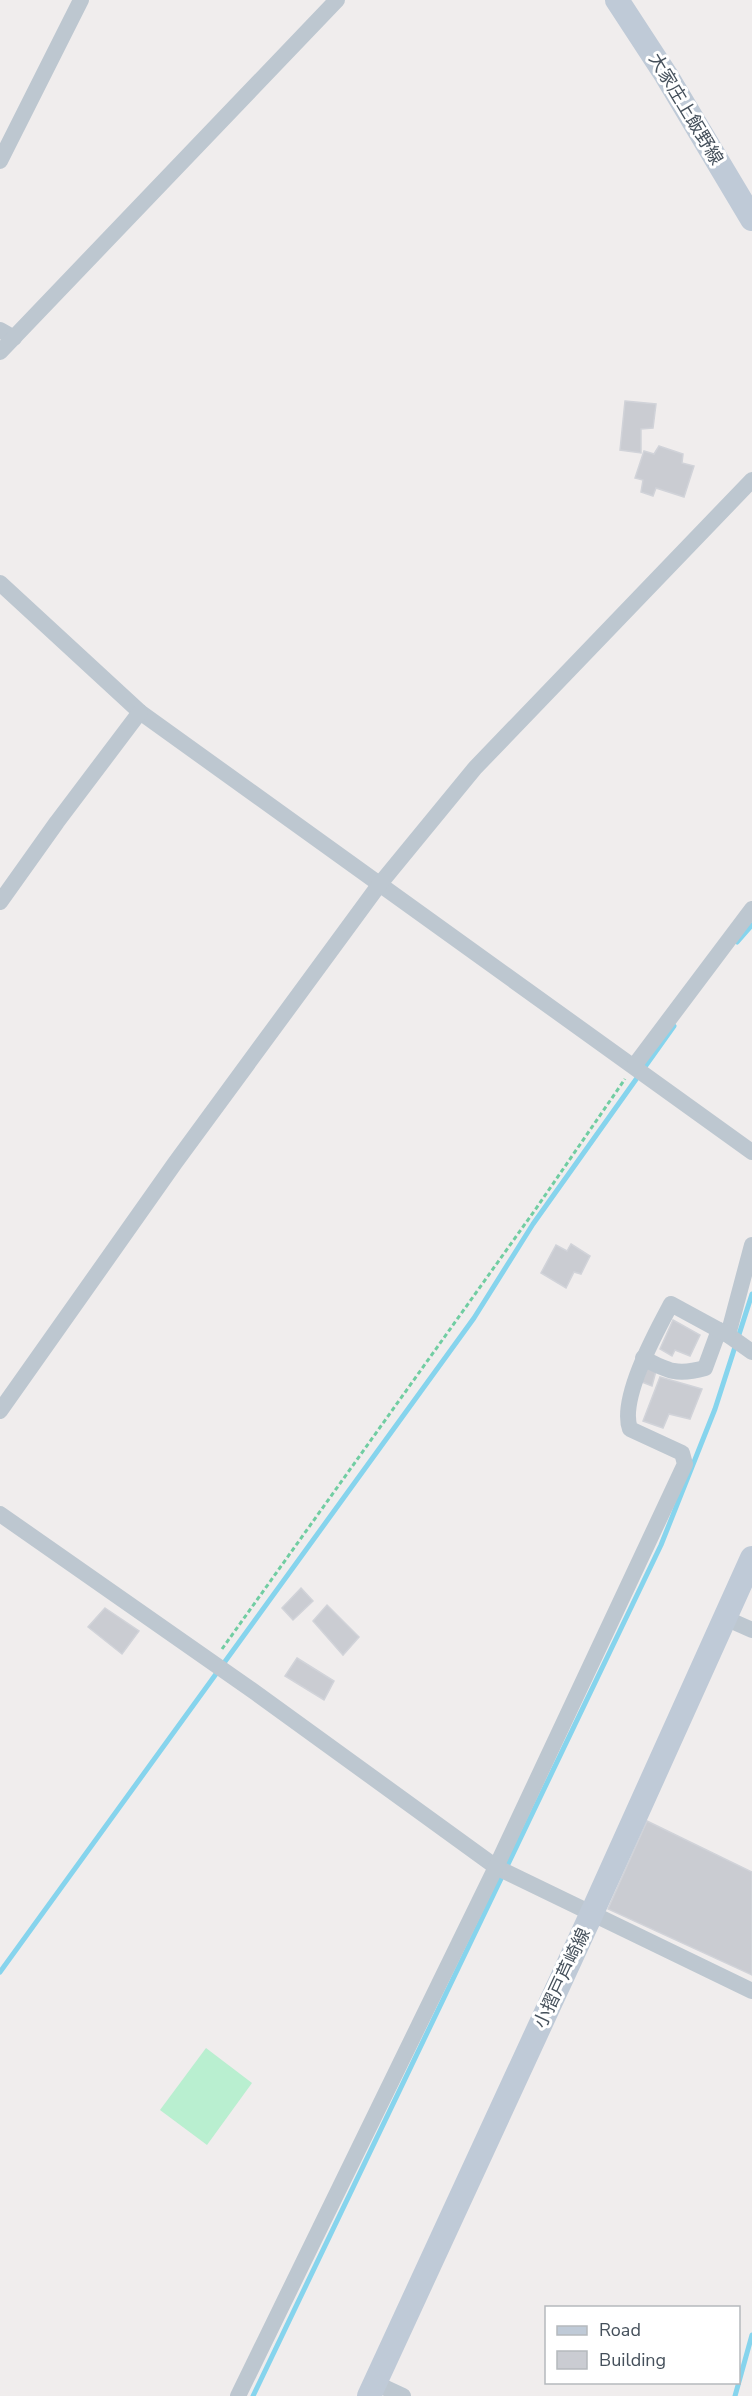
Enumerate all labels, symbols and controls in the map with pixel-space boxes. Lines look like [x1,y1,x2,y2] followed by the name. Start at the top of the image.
[643,49,729,169] street label: 大家庄上飯野線
[528,1924,596,2032] street label: 小摺戸芦崎線
[545,2306,740,2384] legend
[599,2318,641,2342] text: Road
[599,2348,666,2372] text: Building

